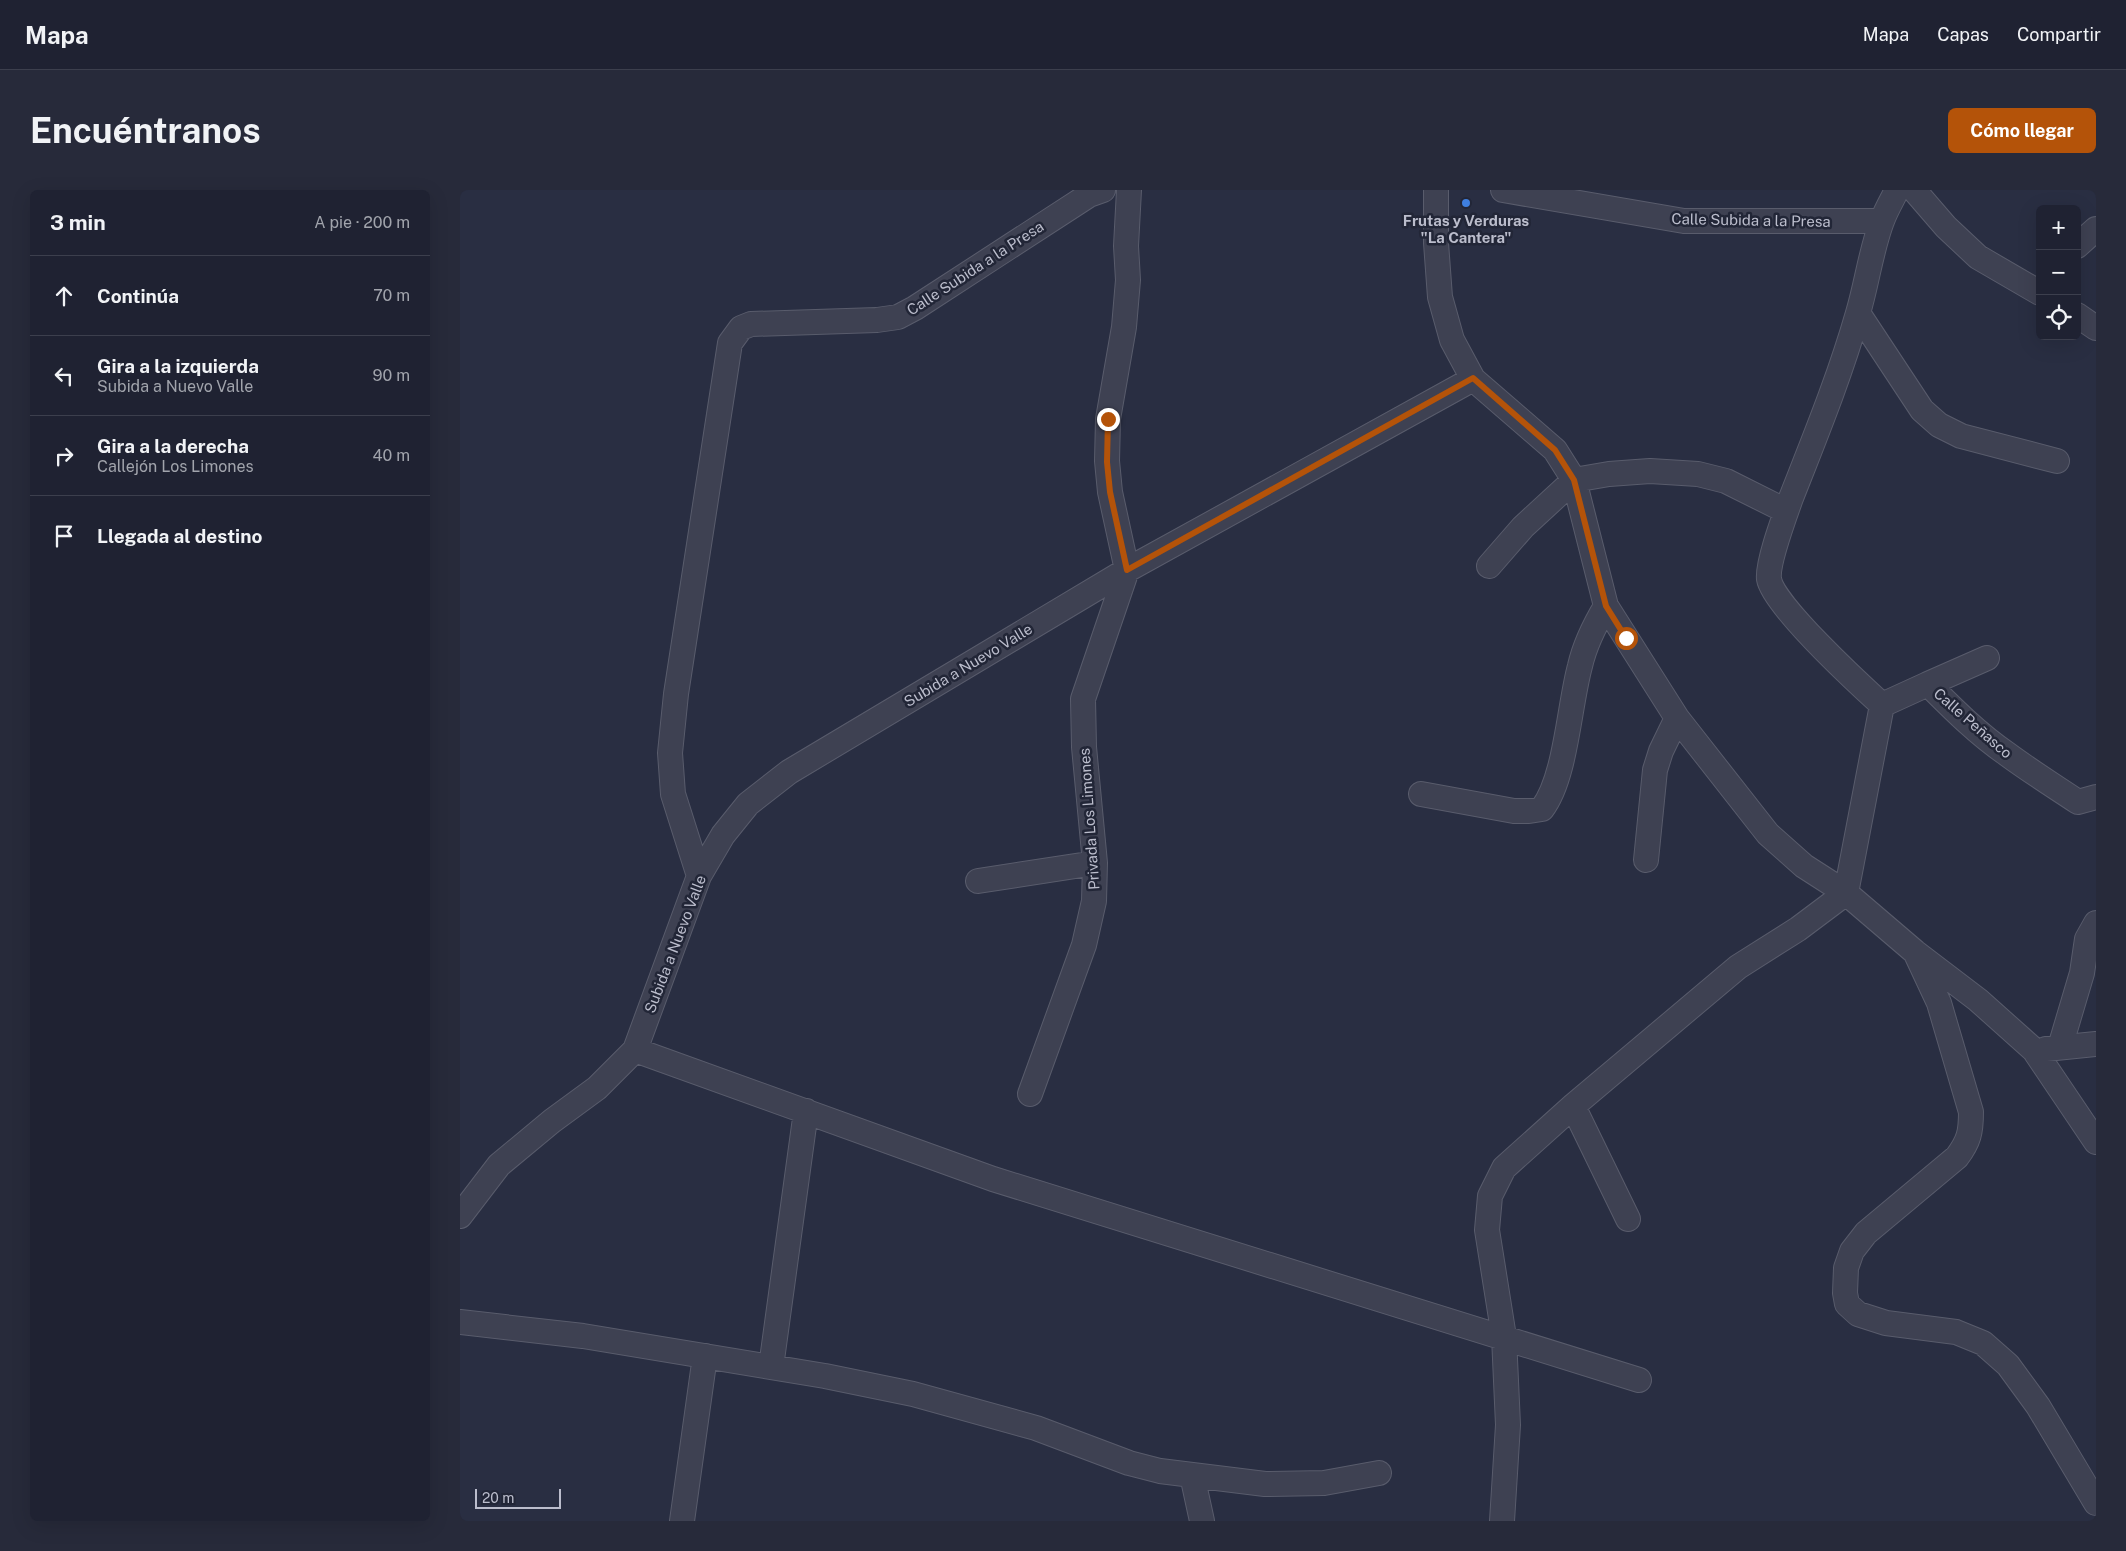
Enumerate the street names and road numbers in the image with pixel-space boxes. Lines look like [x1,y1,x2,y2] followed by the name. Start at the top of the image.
[1671,210,1831,230] street label: Calle Subida a la Presa
[904,217,1046,319] street label: Calle Subida a la Presa
[901,620,1035,710] street label: Subida a Nuevo Valle
[1930,684,2016,762] street label: Calle Peñasco
[1076,747,1102,891] street label: Privada Los Limones
[641,873,709,1015] street label: Subida a Nuevo Valle

